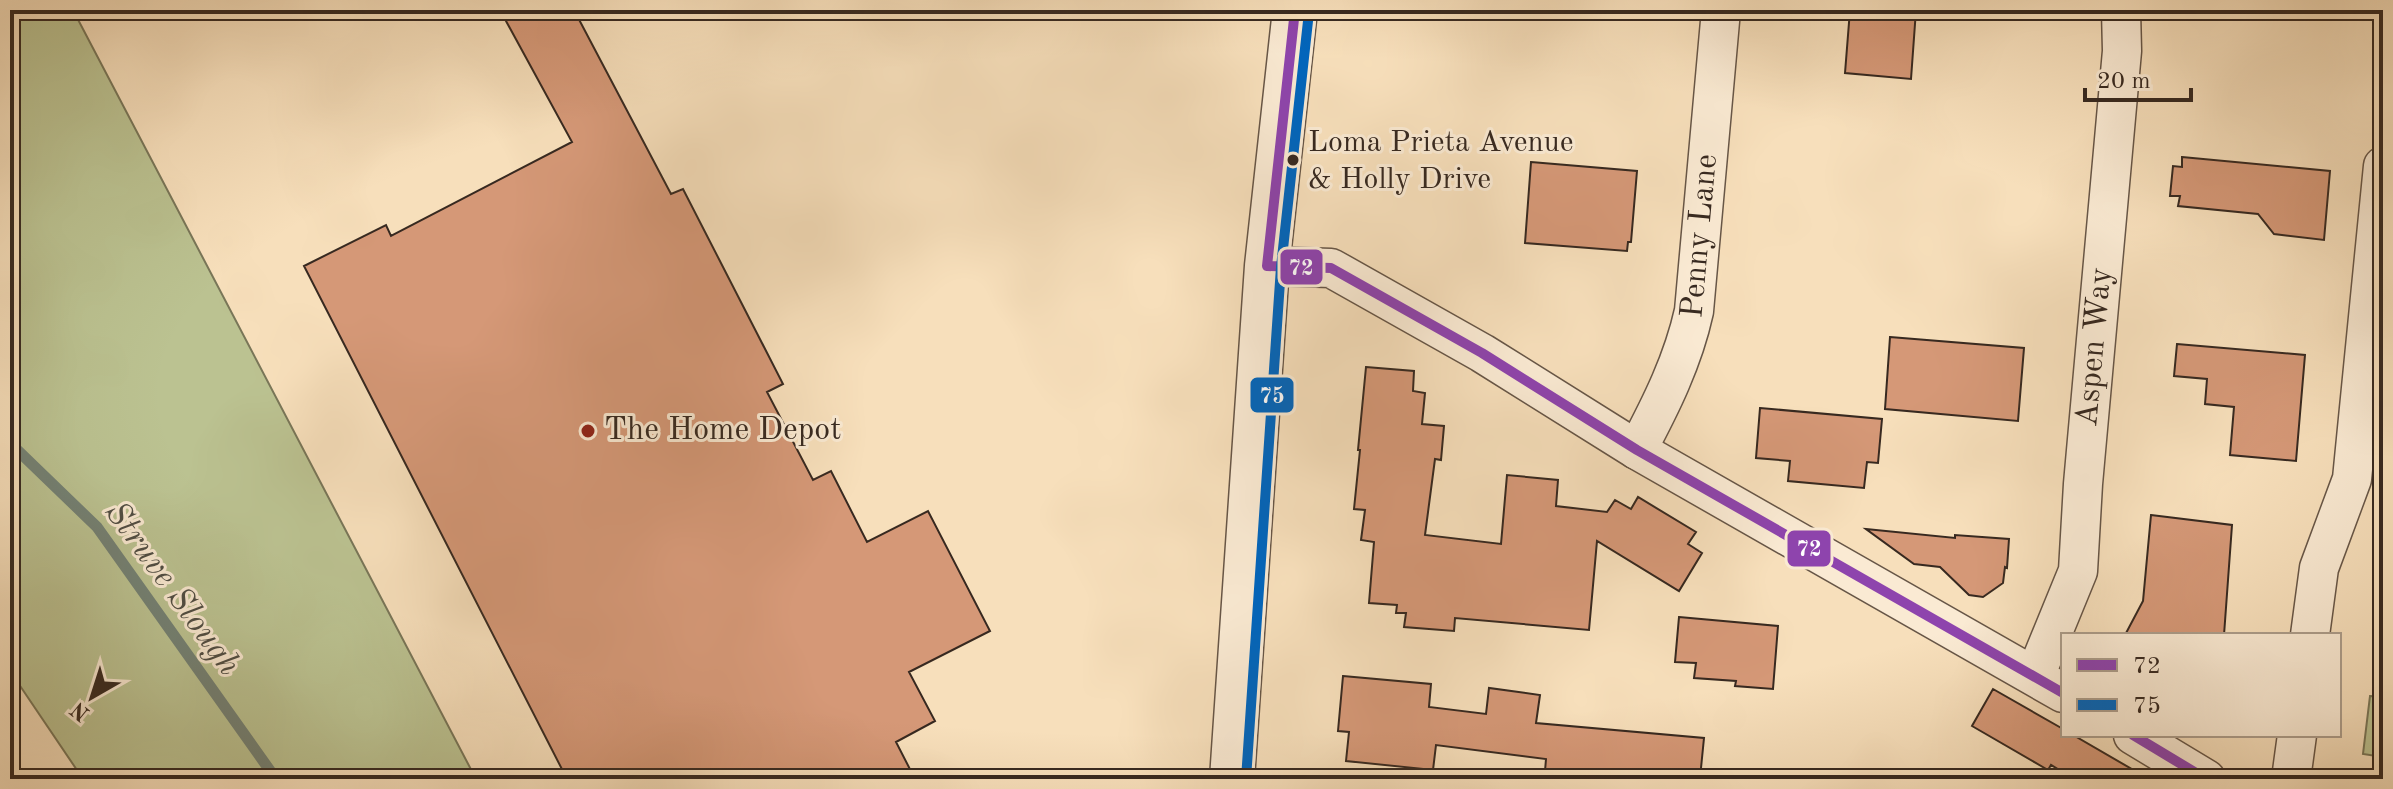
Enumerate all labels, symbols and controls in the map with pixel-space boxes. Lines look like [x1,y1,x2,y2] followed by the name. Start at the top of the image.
[2085,52,2191,102] scale bar
[2097,70,2151,94] text: 20 m
[1308,128,1574,195] place label: Loma Prieta Avenue & Holly Drive
[1285,152,1301,168] marker: Loma Prieta Avenue & Holly Drive
[1677,153,1724,319] street label: Penny Lane
[1279,248,1324,286] line badge: 72
[1288,258,1314,280] text: 72
[2072,266,2118,428] street label: Aspen Way
[1249,376,1295,414] line badge: 75
[1259,386,1285,408] text: 75
[604,415,841,447] place label: The Home Depot
[579,422,597,440] marker: The Home Depot
[98,496,246,682] water label: Struve Slough
[1786,529,1832,568] line badge: 72
[1796,539,1822,561] text: 72
[2061,633,2341,737] legend
[2133,655,2161,679] text: 72
[52,657,132,737] north arrow
[2133,695,2161,719] text: 75
[67,697,94,725] text: N

